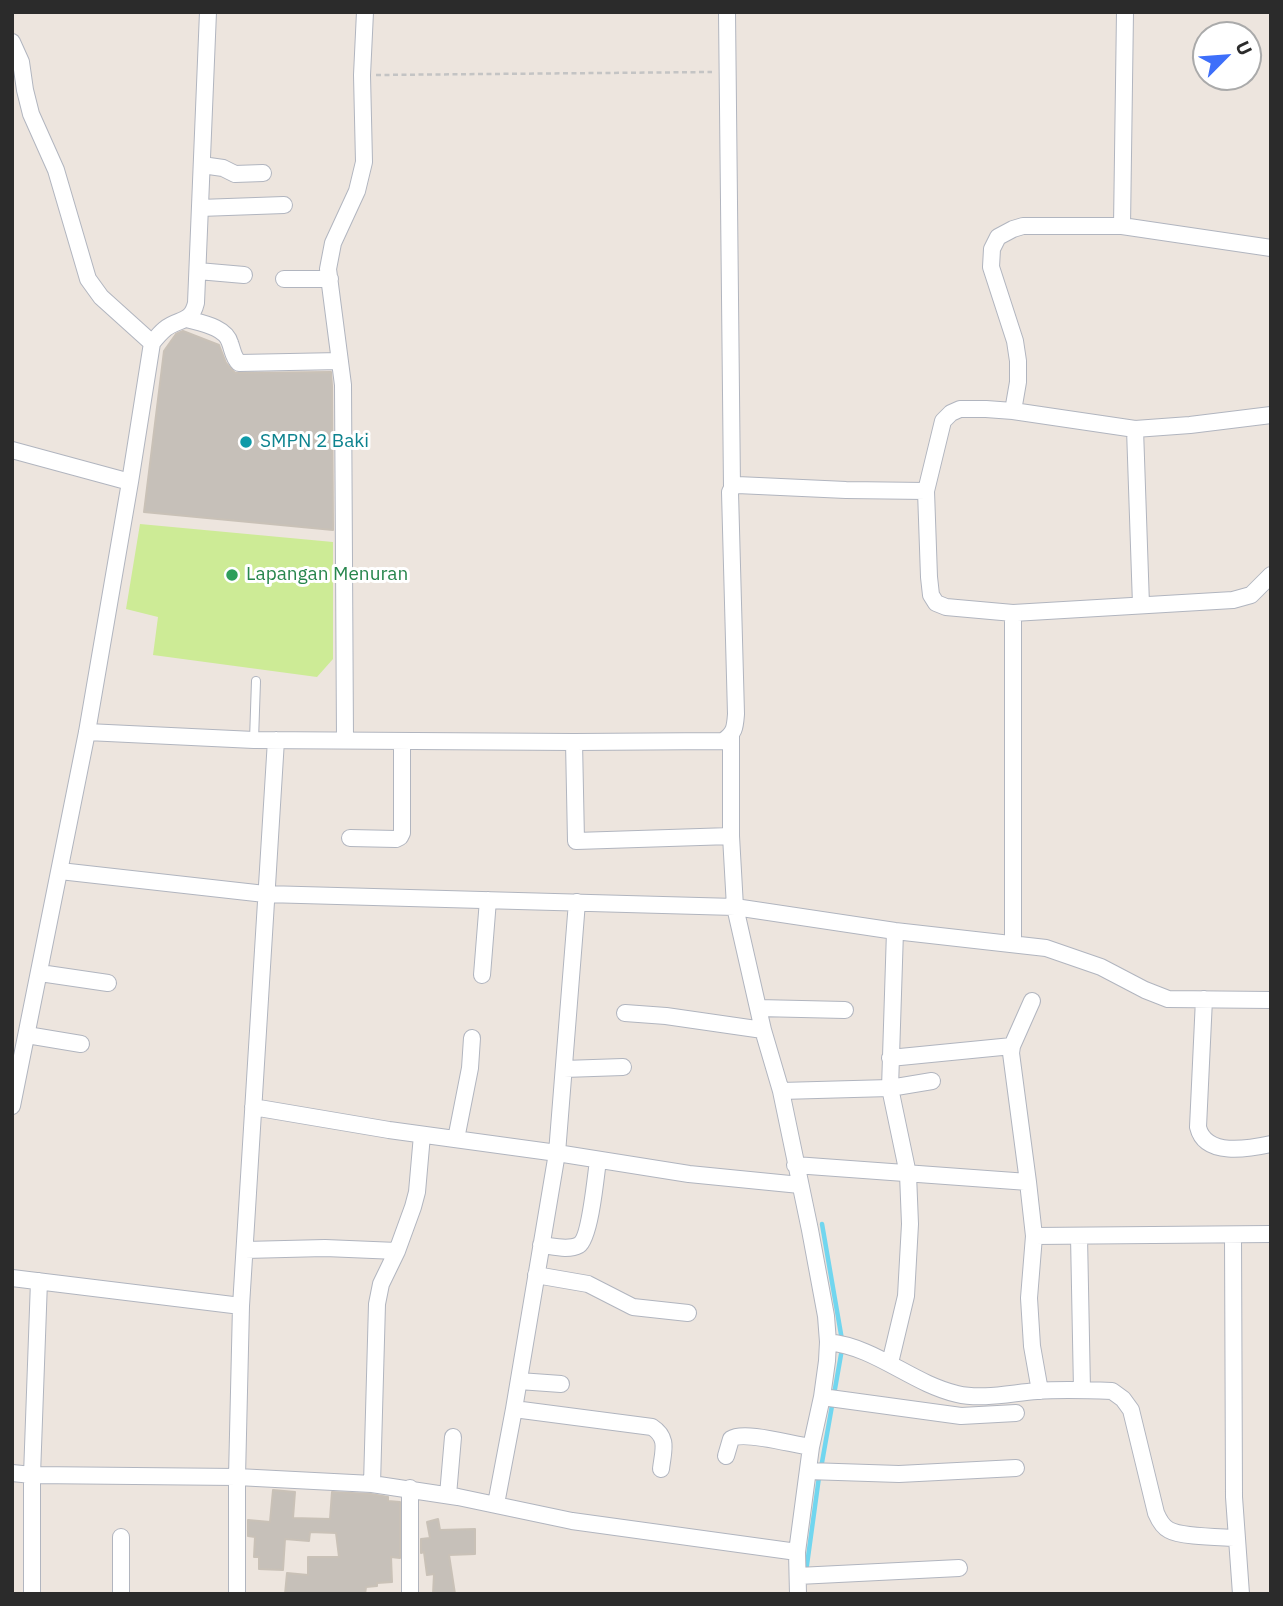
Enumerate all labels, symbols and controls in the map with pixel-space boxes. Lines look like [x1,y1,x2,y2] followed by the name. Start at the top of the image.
[1192,21,1262,91] north arrow
[1231,37,1258,59] text: U
[260,431,369,453] place label: SMPN 2 Baki
[238,434,254,450] marker: SMPN 2 Baki
[246,564,408,586] place label: Lapangan Menuran
[224,567,240,583] marker: Lapangan Menuran

